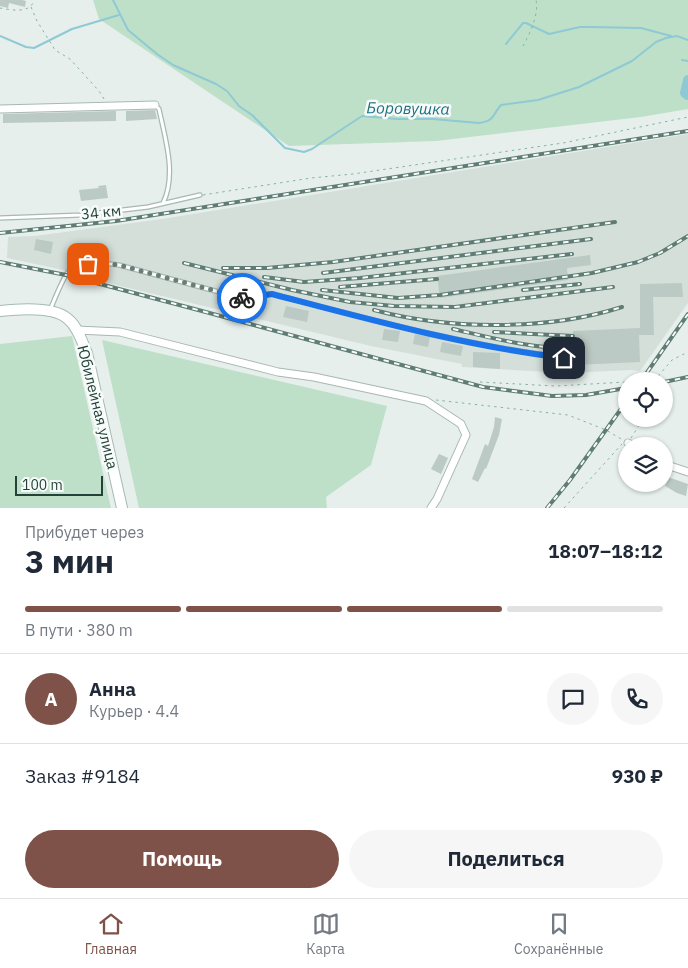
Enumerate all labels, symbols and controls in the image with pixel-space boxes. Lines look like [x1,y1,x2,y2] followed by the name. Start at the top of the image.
[366,97,450,119] water label: Боровушка
[80,200,122,224] street label: 34 км
[67,243,109,285] pin
[74,250,102,278] icon: bag
[217,273,267,323] courier
[228,284,256,312] icon: bike
[543,337,585,379] pin
[73,343,123,471] street label: Юбилейная улица
[550,344,578,372] icon: home
[618,372,673,492] map controls
[618,372,673,427] button: locate
[618,437,673,492] button: layers
[15,473,102,496] scale bar
[22,476,63,494] text: 100 m
[25,522,144,542] text: Прибудет через
[548,539,663,563] text: 18:07–18:12
[25,540,114,582] text: 3 мин
[25,620,133,640] text: В пути · 380 m
[547,673,599,725] button: chat
[611,673,663,725] button: phone
[89,677,136,701] text: Анна
[44,687,58,711] text: А
[89,701,179,721] text: Курьер · 4.4
[25,764,140,788] text: Заказ #9184
[612,764,663,788] text: 930 ₽
[25,830,339,888] button: Помощь
[349,830,663,888] button: Поделиться
[85,910,137,958] tab: Главная
[306,910,345,958] tab: Карта
[514,910,603,958] tab: Сохранённые

